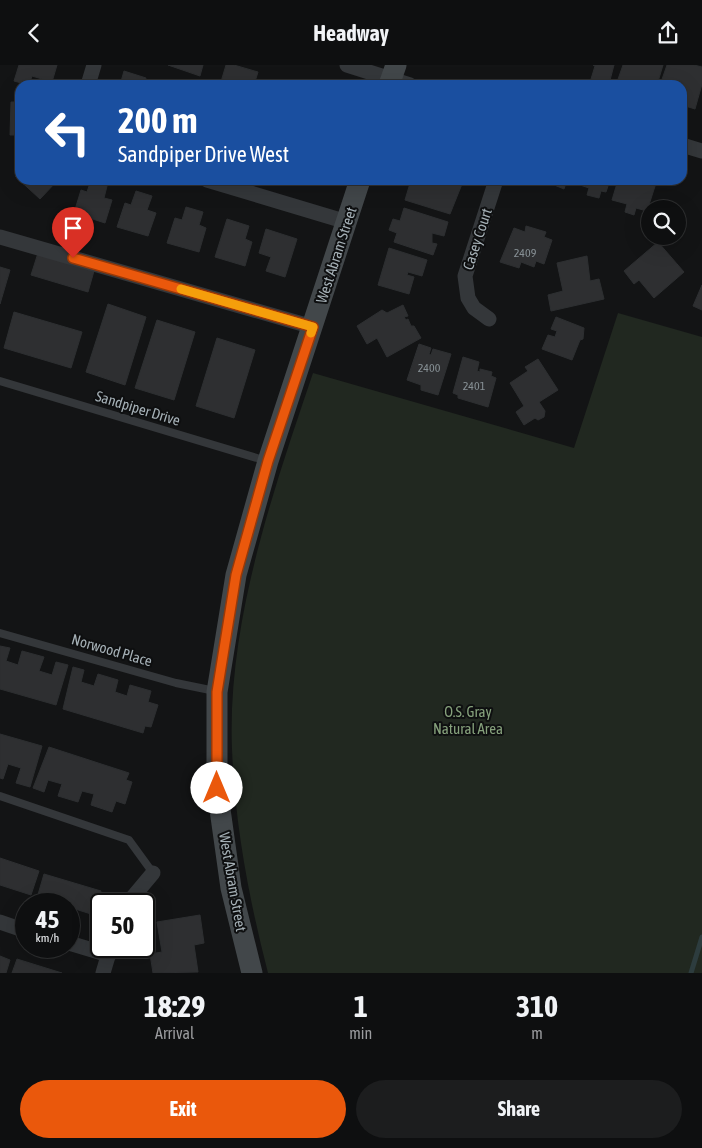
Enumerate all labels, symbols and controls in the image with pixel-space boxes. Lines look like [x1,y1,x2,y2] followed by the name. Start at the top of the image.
[20,19,48,47] icon: back
[654,19,682,47] icon: share
[313,20,389,46] text: Headway
[35,100,100,165] icon: left
[118,100,197,140] text: 200 m
[118,141,289,167] text: Sandpiper Drive West
[641,200,686,245] map controls
[641,200,686,245] button: search
[312,205,360,305] street label: West Abram Street
[459,206,495,272] street label: Casey Court
[52,207,94,258] pin
[59,214,87,242] icon: arrive
[514,246,537,260] house number: 2409
[418,361,441,375] house number: 2400
[463,379,486,393] house number: 2401
[94,387,183,429] street label: Sandpiper Drive
[70,630,154,670] street label: Norwood Place
[433,703,503,737] park label: O.S. Gray Natural Area
[190,761,242,813] position arrow
[216,831,250,933] street label: West Abram Street
[90,893,155,958] speed limit sign: 50
[36,905,59,933] text: 45
[36,931,59,945] text: km/h
[144,989,205,1023] text: 18:29
[354,989,368,1023] text: 1
[516,989,558,1023] text: 310
[155,1024,194,1042] text: Arrival
[349,1024,372,1042] text: min
[531,1024,543,1042] text: m
[20,1080,346,1138] button: Exit
[356,1080,682,1138] button: Share

